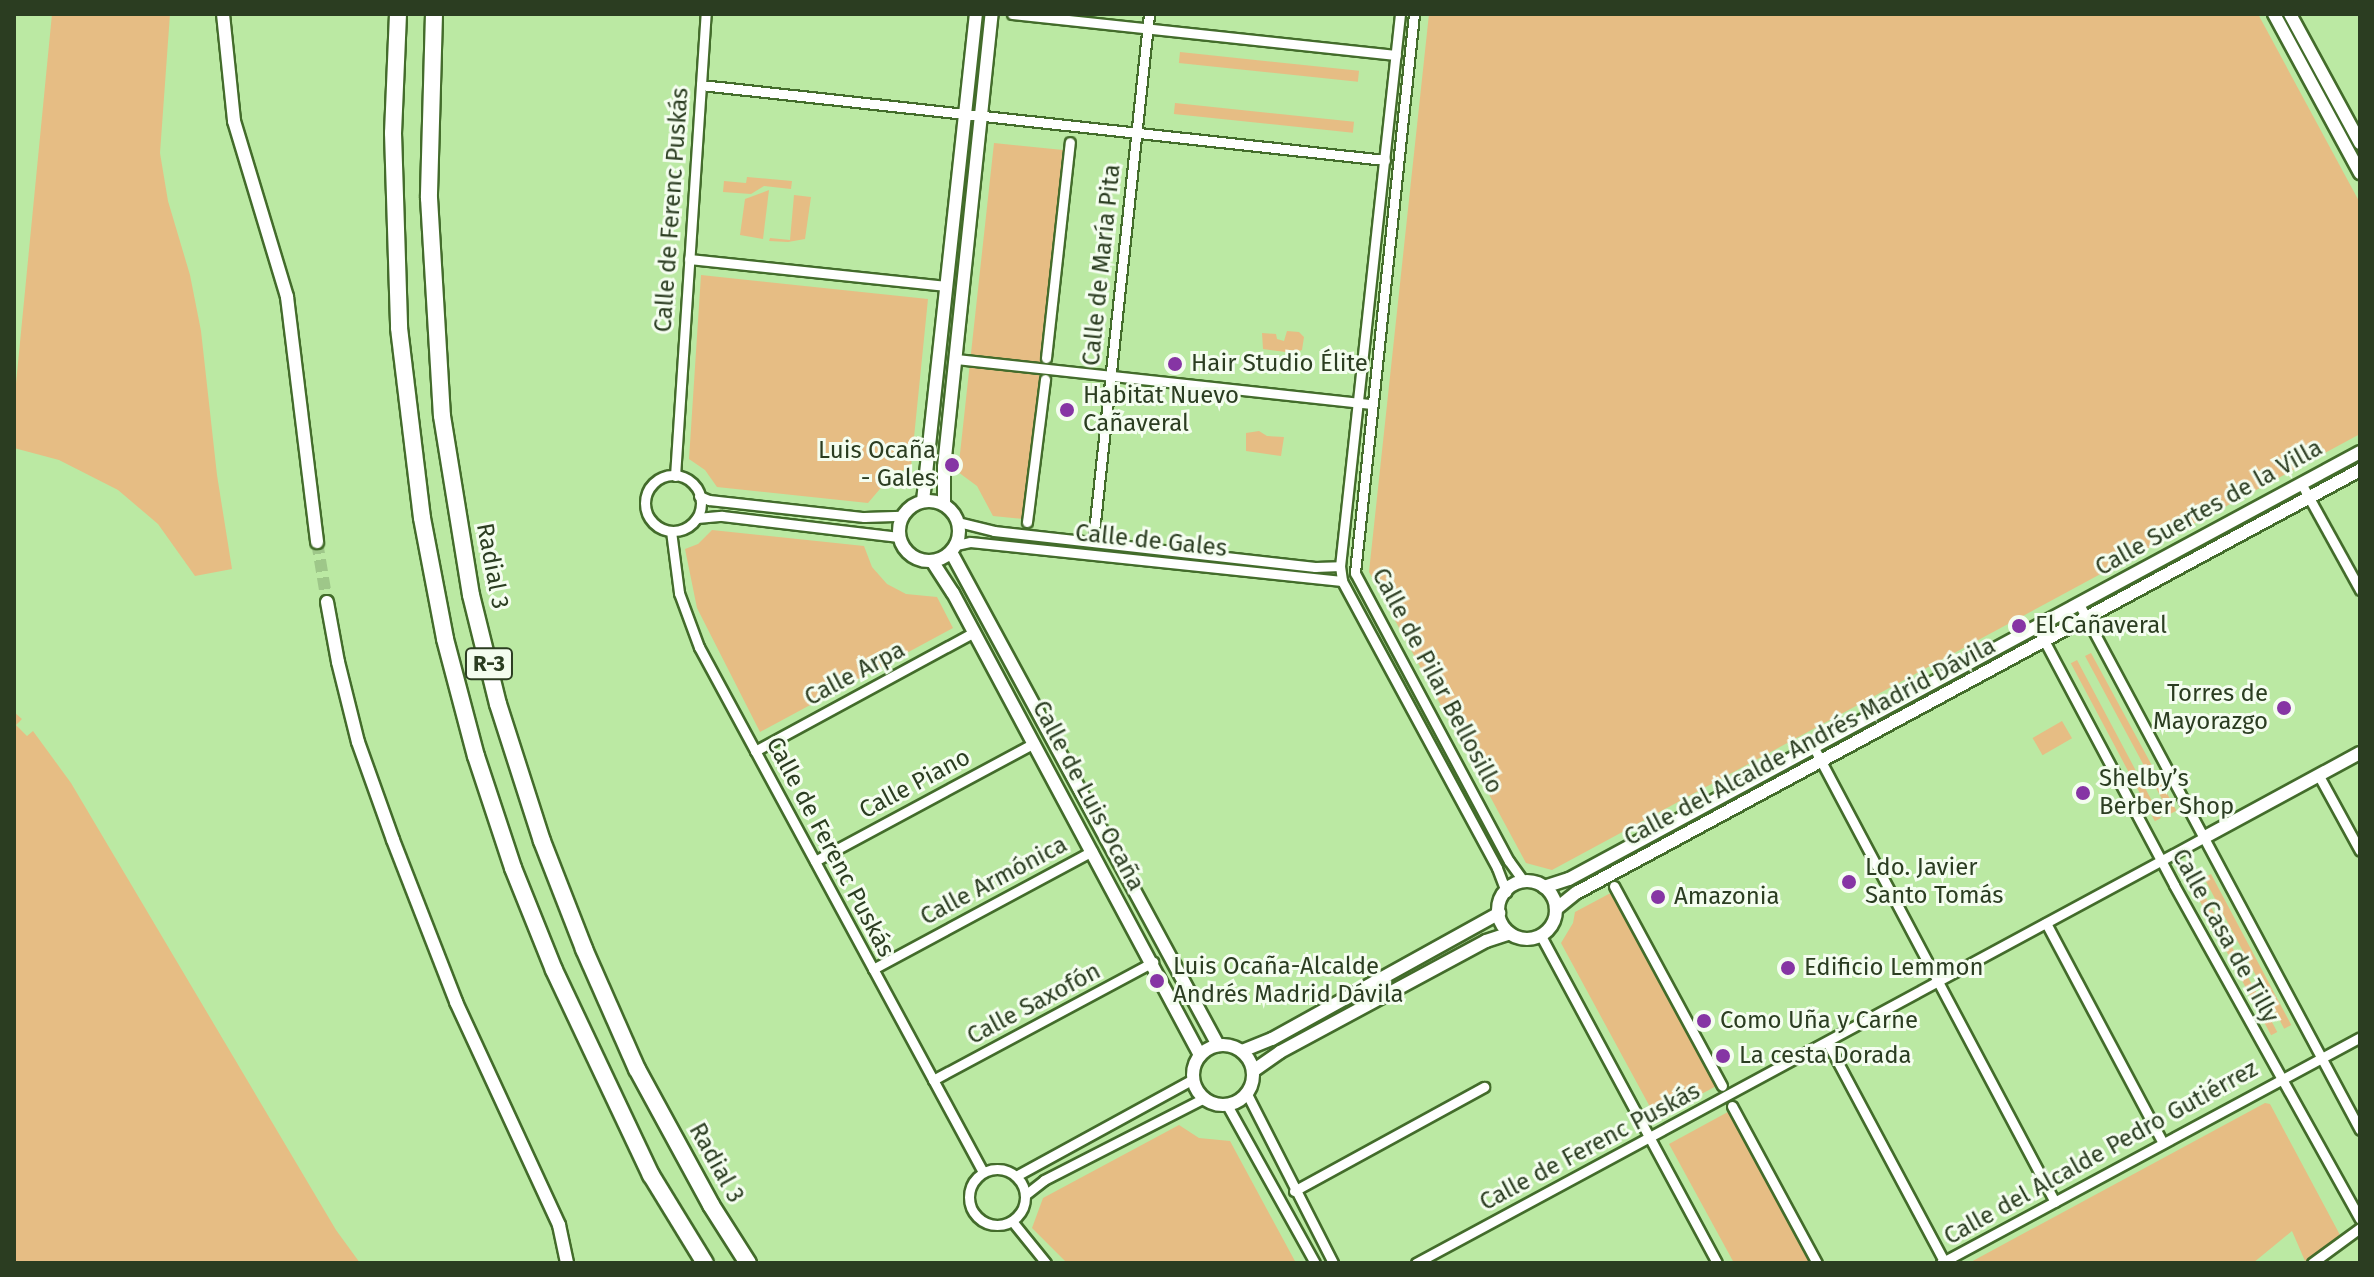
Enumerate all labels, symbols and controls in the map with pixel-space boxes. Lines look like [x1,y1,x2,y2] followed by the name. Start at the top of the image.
[649,87,695,333] street label: Calle de Ferenc Puskás
[1077,163,1127,367] street label: Calle de María Pita
[1191,350,1368,378] place label: Hair Studio Élite
[1166,355,1184,373] marker: Hair Studio Élite
[1083,382,1239,438] place label: Habitat Nuevo Cañaveral
[1058,401,1076,419] marker: Habitat Nuevo Cañaveral
[2091,434,2327,582] street label: Calle Suertes de la Villa
[818,437,936,493] place label: Luis Ocaña - Gales
[943,456,961,474] marker: Luis Ocaña - Gales
[1074,519,1228,563] street label: Calle de Gales
[470,521,514,611] street label: Radial 3
[1365,563,1509,799] street label: Calle de Pilar Bellosillo
[2035,612,2167,640] place label: El Cañaveral
[2010,617,2028,635] marker: El Cañaveral
[1619,632,2001,852] street label: Calle del Alcalde Andrés Madrid Dávila
[800,636,910,712] street label: Calle Arpa
[463,646,515,682] road number: R-3
[2153,680,2268,736] place label: Torres de Mayorazgo
[1026,696,1150,896] street label: Calle de Luis Ocaña
[2275,699,2293,717] marker: Torres de Mayorazgo
[760,732,900,962] street label: Calle de Ferenc Puskás
[855,743,975,825] street label: Calle Piano
[2099,765,2234,821] place label: Shelby’s Berber Shop
[2074,784,2092,802] marker: Shelby’s Berber Shop
[916,830,1072,932] street label: Calle Armónica
[2165,844,2285,1028] street label: Calle Casa de Tilly
[1865,854,2004,910] place label: Ldo. Javier Santo Tomás
[1840,873,1858,891] marker: Ldo. Javier Santo Tomás
[1674,883,1780,911] place label: Amazonia
[1649,888,1667,906] marker: Amazonia
[1173,953,1404,1009] place label: Luis Ocaña-Alcalde Andrés Madrid Dávila
[1804,954,1984,982] place label: Edificio Lemmon
[962,957,1106,1051] street label: Calle Saxofón
[1779,959,1797,977] marker: Edificio Lemmon
[1148,972,1166,990] marker: Luis Ocaña-Alcalde Andrés Madrid Dávila
[1720,1007,1918,1035] place label: Como Uña y Carne
[1695,1012,1713,1030] marker: Como Uña y Carne
[1739,1042,1912,1070] place label: La cesta Dorada
[1714,1047,1732,1065] marker: La cesta Dorada
[1939,1055,2263,1251] street label: Calle del Alcalde Pedro Gutiérrez
[1475,1077,1705,1217] street label: Calle de Ferenc Puskás
[682,1118,750,1208] street label: Radial 3

